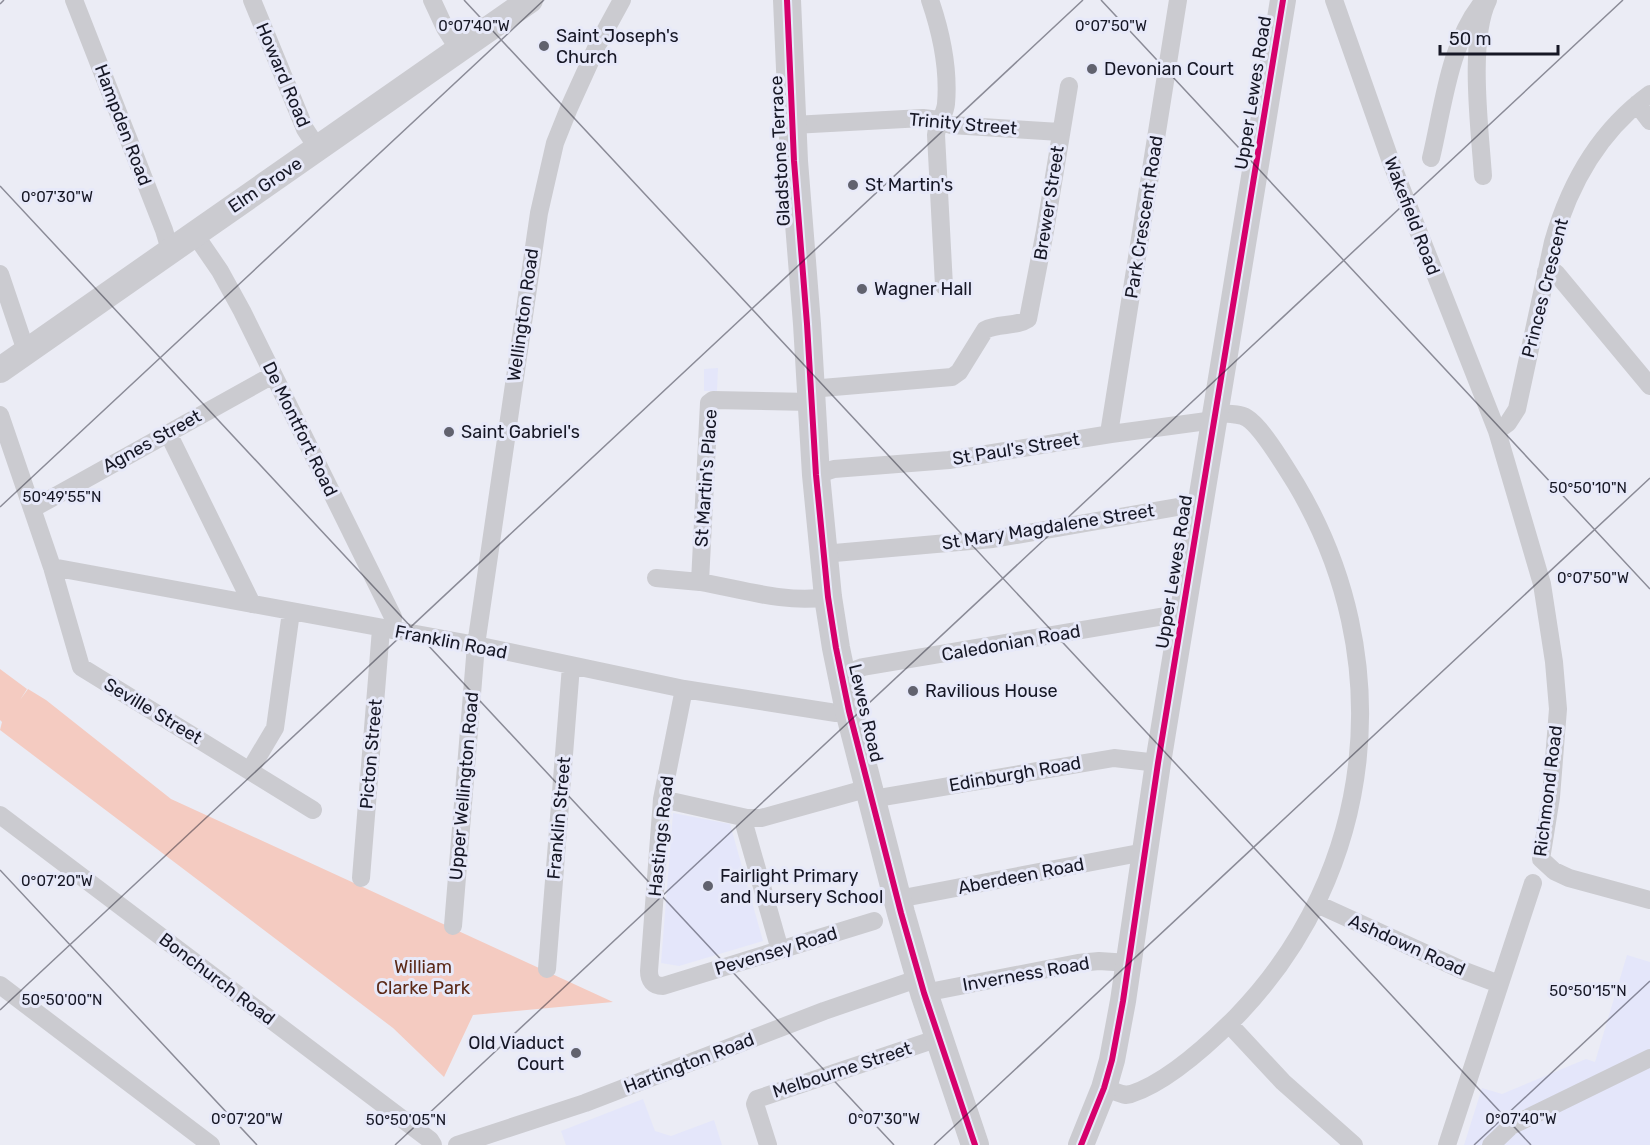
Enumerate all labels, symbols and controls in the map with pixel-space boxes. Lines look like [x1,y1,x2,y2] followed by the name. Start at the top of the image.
[1230,15,1276,171] street label: Upper Lewes Road
[438,17,510,35] text: 0°07'40"W
[1075,17,1147,35] text: 0°07'50"W
[1440,18,1558,56] scale bar
[251,19,315,131] street label: Howard Road
[556,25,679,68] place label: Saint Joseph's Church
[1449,28,1492,50] text: 50 m
[537,39,551,53] marker: Saint Joseph's Church
[1104,58,1234,80] place label: Devonian Court
[90,61,156,189] street label: Hampden Road
[1085,62,1099,76] marker: Devonian Court
[765,75,795,227] street label: Gladstone Terrace
[908,108,1018,140] street label: Trinity Street
[1120,134,1168,300] street label: Park Crescent Road
[1029,144,1069,262] street label: Brewer Street
[224,152,306,218] street label: Elm Grove
[1379,154,1445,278] street label: Wakefield Road
[865,174,953,196] place label: St Martin's
[846,178,860,192] marker: St Martin's
[21,188,93,206] text: 0°07'30"W
[1517,216,1573,360] street label: Princes Crescent
[503,247,543,383] street label: Wellington Road
[874,278,972,300] place label: Wagner Hall
[855,282,869,296] marker: Wagner Hall
[258,358,342,500] street label: De Montfort Road
[99,405,205,477] street label: Agnes Street
[690,408,722,548] street label: St Martin's Place
[461,421,580,443] place label: Saint Gabriel's
[442,425,456,439] marker: Saint Gabriel's
[951,428,1081,470] street label: St Paul's Street
[1549,479,1627,497] text: 50°50'10"N
[23,488,101,506] text: 50°49'55"N
[1151,494,1197,650] street label: Upper Lewes Road
[940,499,1156,555] street label: St Mary Magdalene Street
[1557,569,1629,587] text: 0°07'50"W
[393,620,509,664] street label: Franklin Road
[940,620,1082,666] street label: Caledonian Road
[844,662,888,764] street label: Lewes Road
[100,673,206,749] street label: Seville Street
[925,680,1058,702] place label: Ravilious House
[906,684,920,698] marker: Ravilious House
[445,691,483,881] street label: Upper Wellington Road
[355,698,387,810] street label: Picton Street
[1529,724,1567,858] street label: Richmond Road
[947,752,1083,796] street label: Edinburgh Road
[543,756,575,880] street label: Franklin Street
[644,775,678,897] street label: Hastings Road
[956,853,1086,899] street label: Aberdeen Road
[720,865,883,908] place label: Fairlight Primary and Nursery School
[21,872,93,890] text: 0°07'20"W
[701,879,715,893] marker: Fairlight Primary and Nursery School
[1345,909,1469,981] street label: Ashdown Road
[712,922,840,980] street label: Pevensey Road
[155,928,279,1030] street label: Bonchurch Road
[961,952,1091,996] street label: Inverness Road
[376,956,471,999] park label: William Clarke Park
[1549,982,1627,1000] text: 50°50'15"N
[21,991,103,1009] text: 50°50'00"N
[621,1028,757,1098] street label: Hartington Road
[468,1032,564,1075] place label: Old Viaduct Court
[770,1037,914,1103] street label: Melbourne Street
[569,1046,583,1060] marker: Old Viaduct Court
[211,1110,283,1128] text: 0°07'20"W
[848,1110,920,1128] text: 0°07'30"W
[1485,1110,1557,1128] text: 0°07'40"W
[366,1111,446,1129] text: 50°50'05"N

